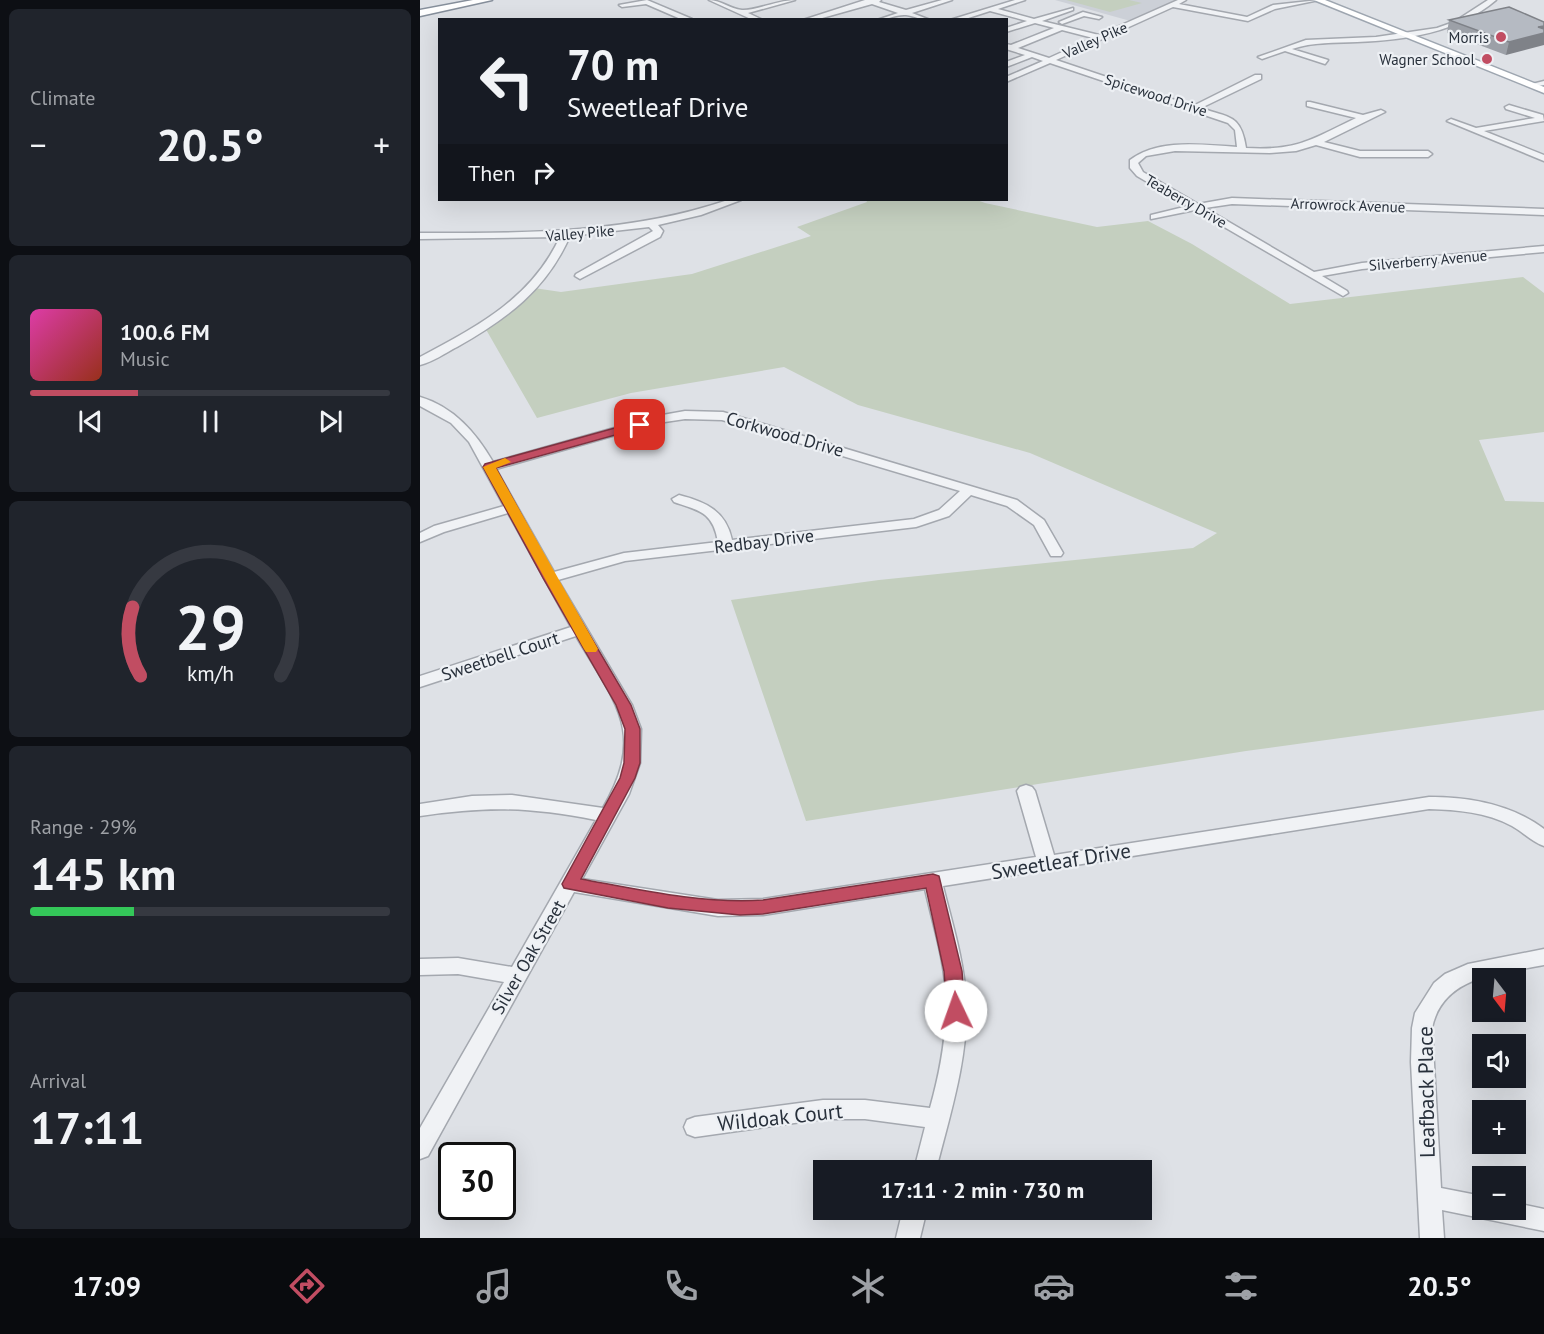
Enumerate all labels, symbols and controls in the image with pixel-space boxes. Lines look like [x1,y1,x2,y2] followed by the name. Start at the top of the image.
[1059,17,1130,63] street label: Valley Pike
[1449,28,1489,47] place label: Morris
[1494,30,1508,44] marker: Morris
[567,37,659,92] text: 70 m
[468,42,546,120] icon: left
[1379,50,1476,69] place label: Wagner School
[1480,52,1494,66] marker: Wagner School
[1102,69,1210,121] street label: Spicewood Drive
[30,85,96,111] text: Climate
[567,90,749,124] text: Sweetleaf Drive
[156,115,264,173] text: 20.5°
[30,123,47,166] text: −
[373,123,390,166] text: +
[527,156,560,189] icon: right
[468,159,515,187] text: Then
[1142,170,1230,232] street label: Teaberry Drive
[1290,194,1406,216] street label: Arrowrock Avenue
[544,221,615,246] street label: Valley Pike
[1368,245,1488,275] street label: Silverberry Avenue
[120,318,210,346] text: 100.6 FM
[120,346,169,372] text: Music
[614,399,665,450] pin
[74,405,107,438] icon: previous
[194,405,227,438] icon: pause
[314,405,347,438] icon: next
[724,406,846,462] street label: Corkwood Drive
[623,408,656,441] icon: arrive
[713,523,815,559] street label: Redbay Drive
[175,586,245,667] text: 29
[438,626,562,686] street label: Sweetbell Court
[186,659,233,687] text: km/h
[30,814,137,840] text: Range · 29%
[989,837,1133,885] street label: Sweetleaf Drive
[30,844,176,902] text: 145 km
[486,896,570,1018] street label: Silver Oak Street
[1472,968,1526,1022] north arrow
[1472,968,1526,1220] map controls
[924,979,988,1043] position arrow
[1411,1026,1441,1158] street label: Leafback Place
[1472,1034,1526,1088] button: sound
[30,1068,86,1094] text: Arrival
[716,1097,844,1137] street label: Wildoak Court
[30,1098,144,1156] text: 17:11
[1472,1100,1526,1154] button: +
[438,1142,516,1220] speed limit sign: 30
[1472,1166,1526,1220] button: −
[881,1176,1084,1204] text: 17:11 · 2 min · 730 m
[286,1265,328,1307] icon: directions
[473,1265,515,1307] icon: music
[660,1265,702,1307] icon: phone
[847,1265,889,1307] icon: climate
[1033,1265,1075,1307] icon: car
[1220,1265,1262,1307] icon: filters
[72,1269,141,1303] text: 17:09
[1407,1269,1472,1303] text: 20.5°

